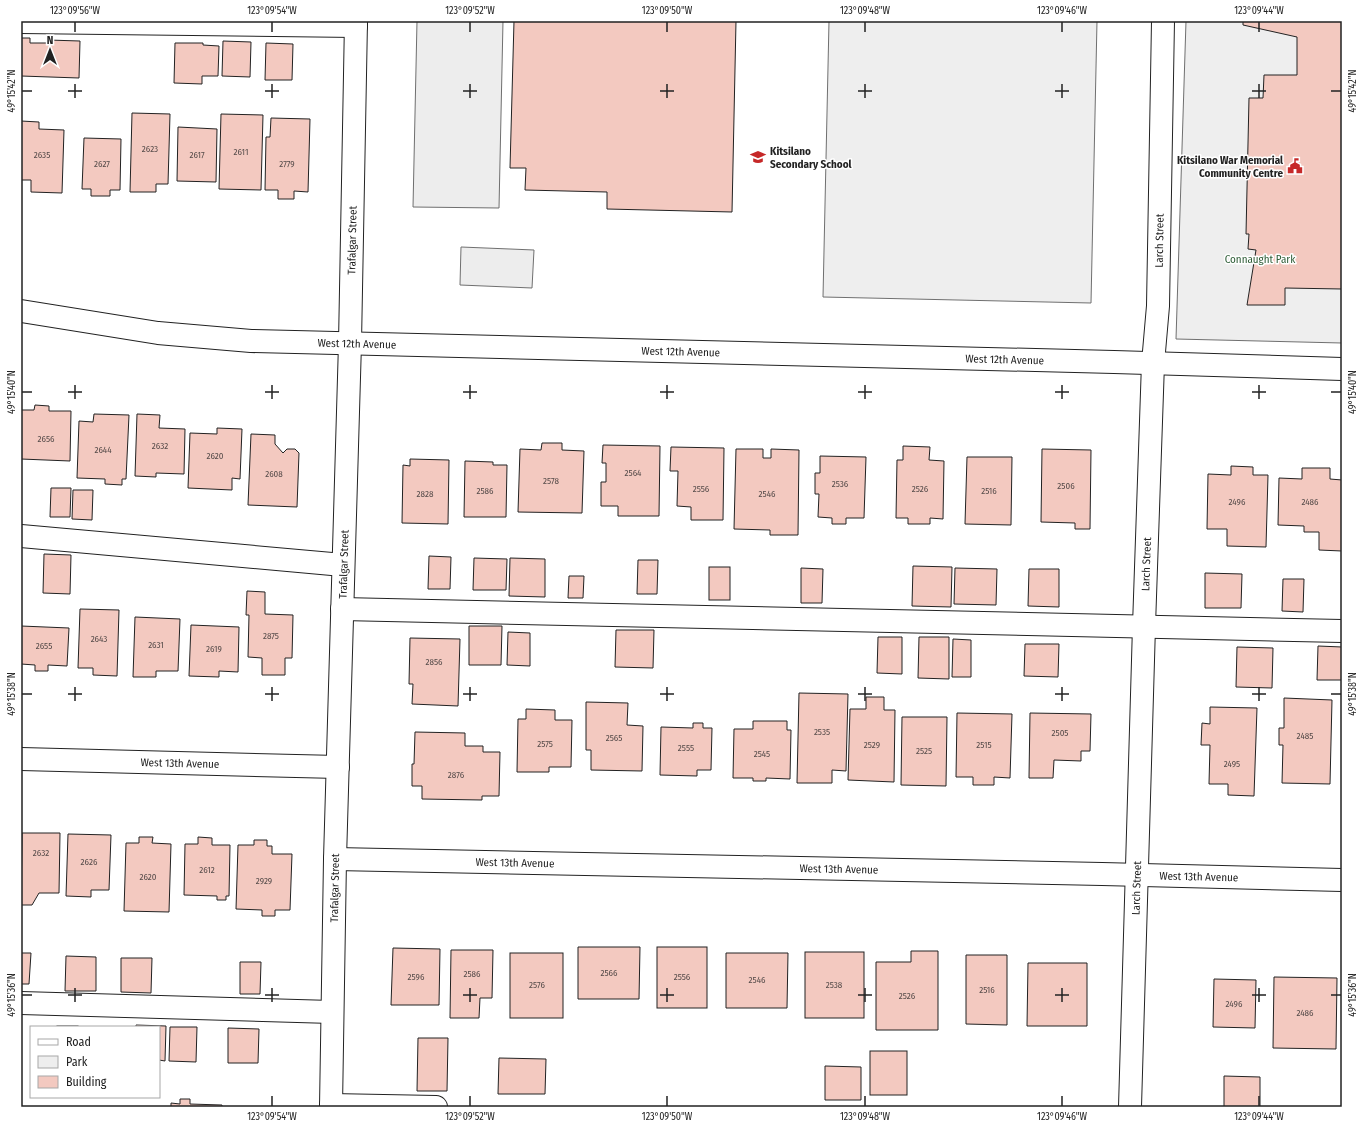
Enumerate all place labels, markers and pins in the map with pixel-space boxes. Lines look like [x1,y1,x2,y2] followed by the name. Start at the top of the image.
[770,145,853,171] place label: Kitsilano Secondary School
[749,148,767,166] school or university icon: Kitsilano Secondary School
[1177,154,1284,180] place label: Kitsilano War Memorial Community Centre
[1286,157,1304,175] public building icon: Kitsilano War Memorial Community Centre

